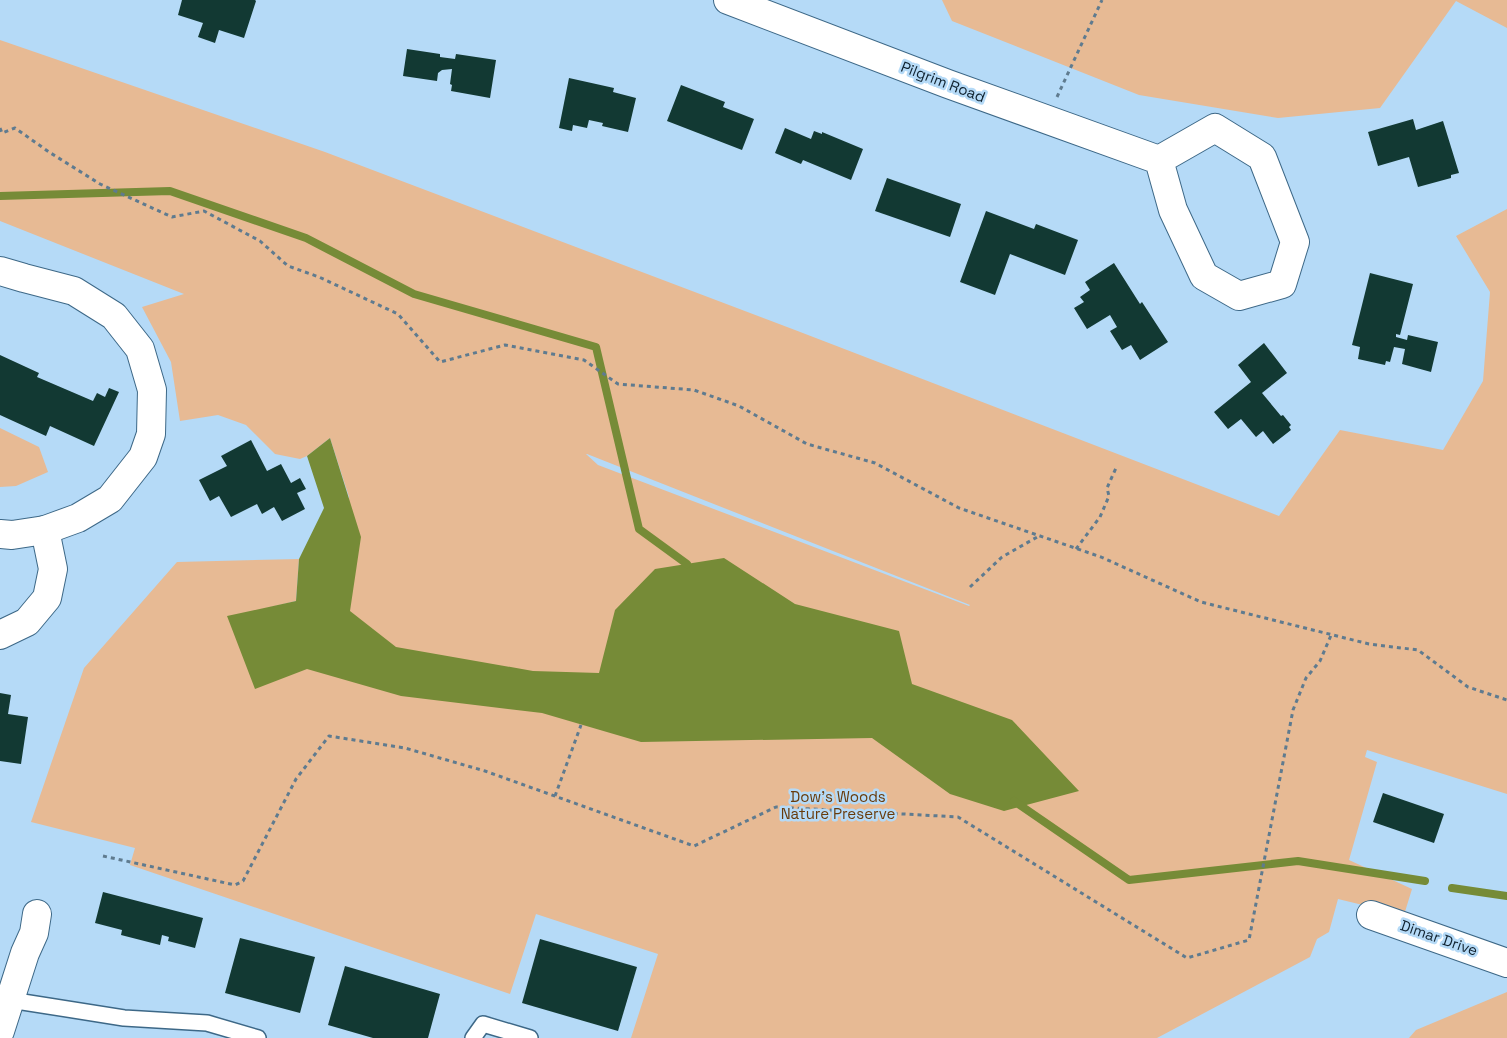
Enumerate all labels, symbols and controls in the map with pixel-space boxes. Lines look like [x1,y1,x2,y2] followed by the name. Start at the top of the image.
[898,57,988,106] street label: Pilgrim Road
[781,787,895,823] park label: Dow's Woods Nature Preserve
[1398,915,1480,960] street label: Dimar Drive

